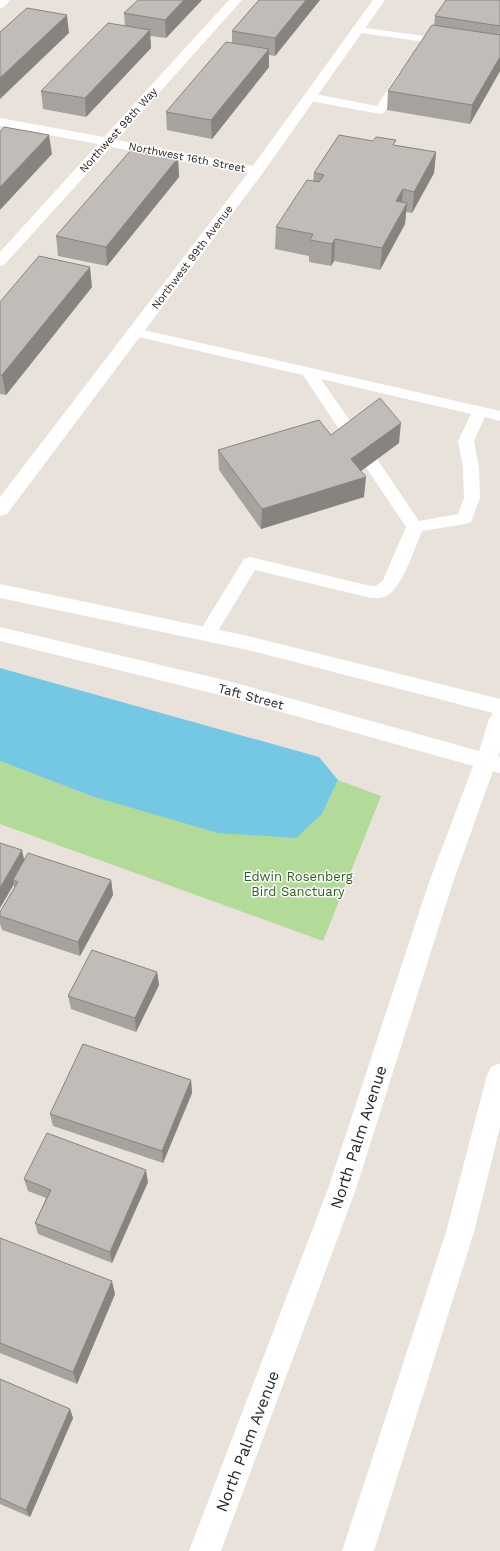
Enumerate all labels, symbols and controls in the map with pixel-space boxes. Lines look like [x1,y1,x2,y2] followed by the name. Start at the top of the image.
[77,85,160,175] street label: Northwest 98th Way
[127,140,247,175] street label: Northwest 16th Street
[149,203,236,312] street label: Northwest 99th Avenue
[216,681,286,713] street label: Taft Street
[243,869,353,899] park label: Edwin Rosenberg Bird Sanctuary
[326,1063,391,1211] street label: North Palm Avenue
[212,1368,283,1514] street label: North Palm Avenue

